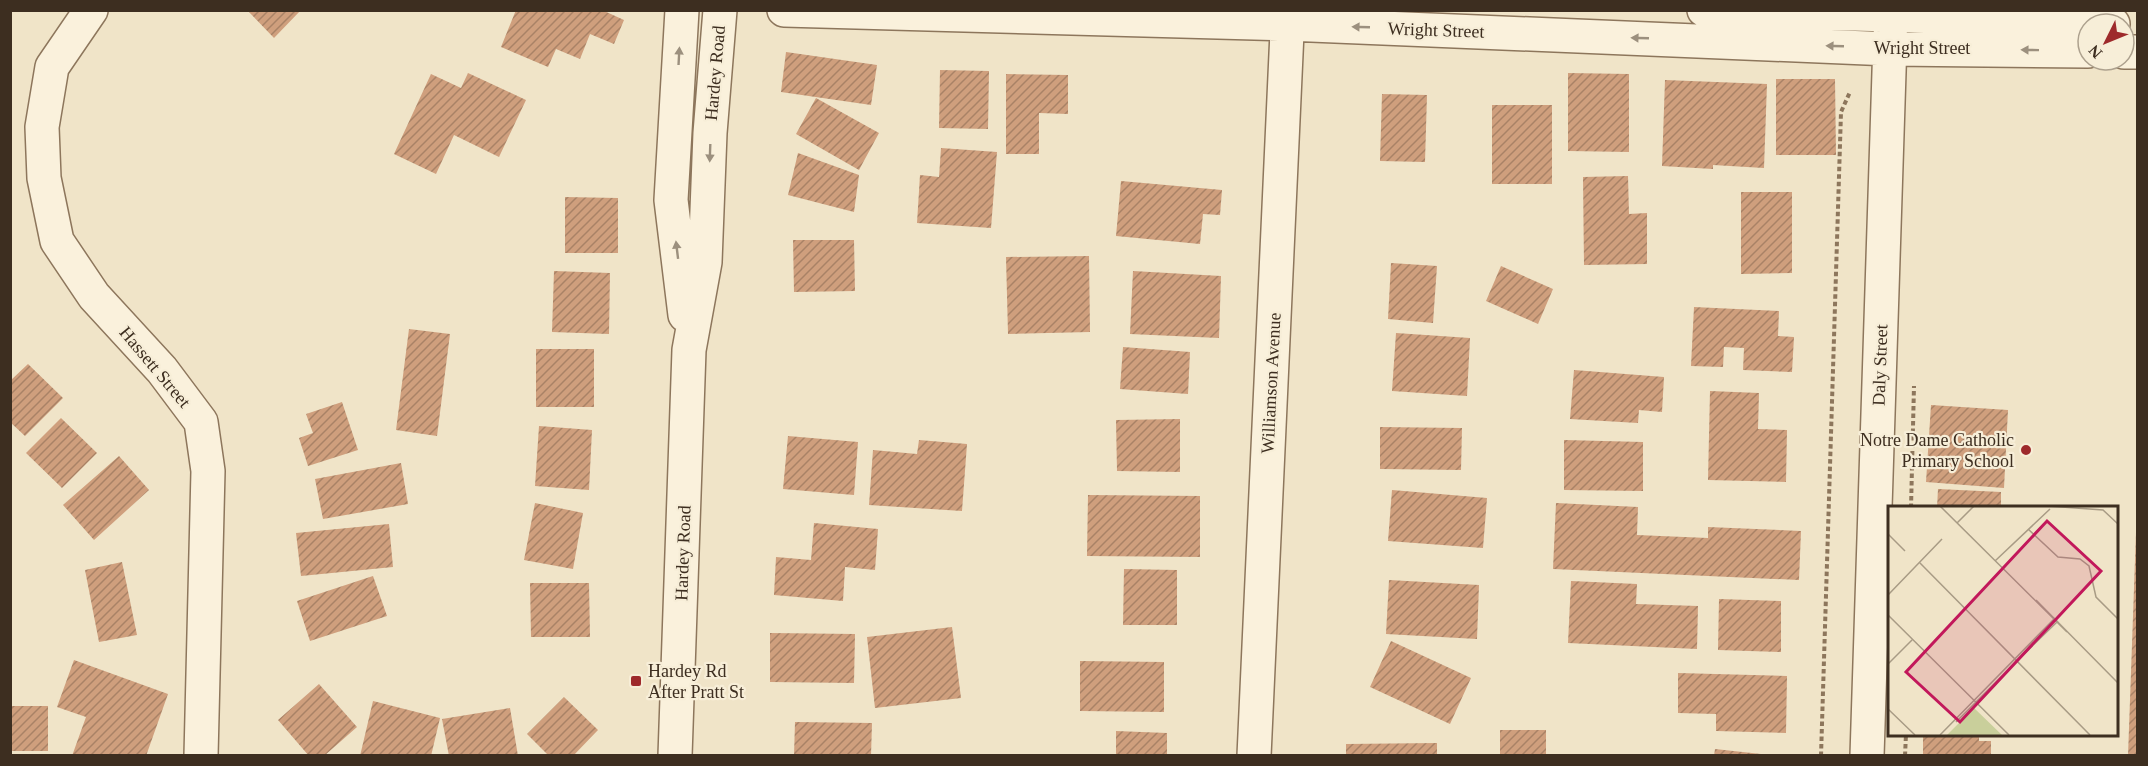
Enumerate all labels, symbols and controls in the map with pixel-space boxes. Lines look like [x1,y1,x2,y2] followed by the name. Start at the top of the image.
[2076,12,2136,72] north arrow
[1387,18,1485,42] street label: Wright Street
[1351,22,1370,31] one-way arrow
[701,25,729,121] street label: Hardey Road
[1630,34,1649,43] one-way arrow
[1874,38,1970,58] street label: Wright Street
[1825,42,1844,51] one-way arrow
[2085,42,2106,62] text: N
[2020,45,2039,54] one-way arrow
[675,46,684,65] one-way arrow
[705,143,714,162] one-way arrow
[672,241,682,260] one-way arrow
[1257,312,1285,454] street label: Williamson Avenue
[115,322,195,412] street label: Hassett Street
[1869,324,1891,406] street label: Daly Street
[1860,430,2014,471] place label: Notre Dame Catholic Primary School
[2019,443,2033,457] marker: Notre Dame Catholic Primary School
[671,505,695,601] street label: Hardey Road
[1888,506,2118,736] inset map
[648,661,744,702] place label: Hardey Rd After Pratt St
[629,674,643,688] marker: Hardey Rd After Pratt St

